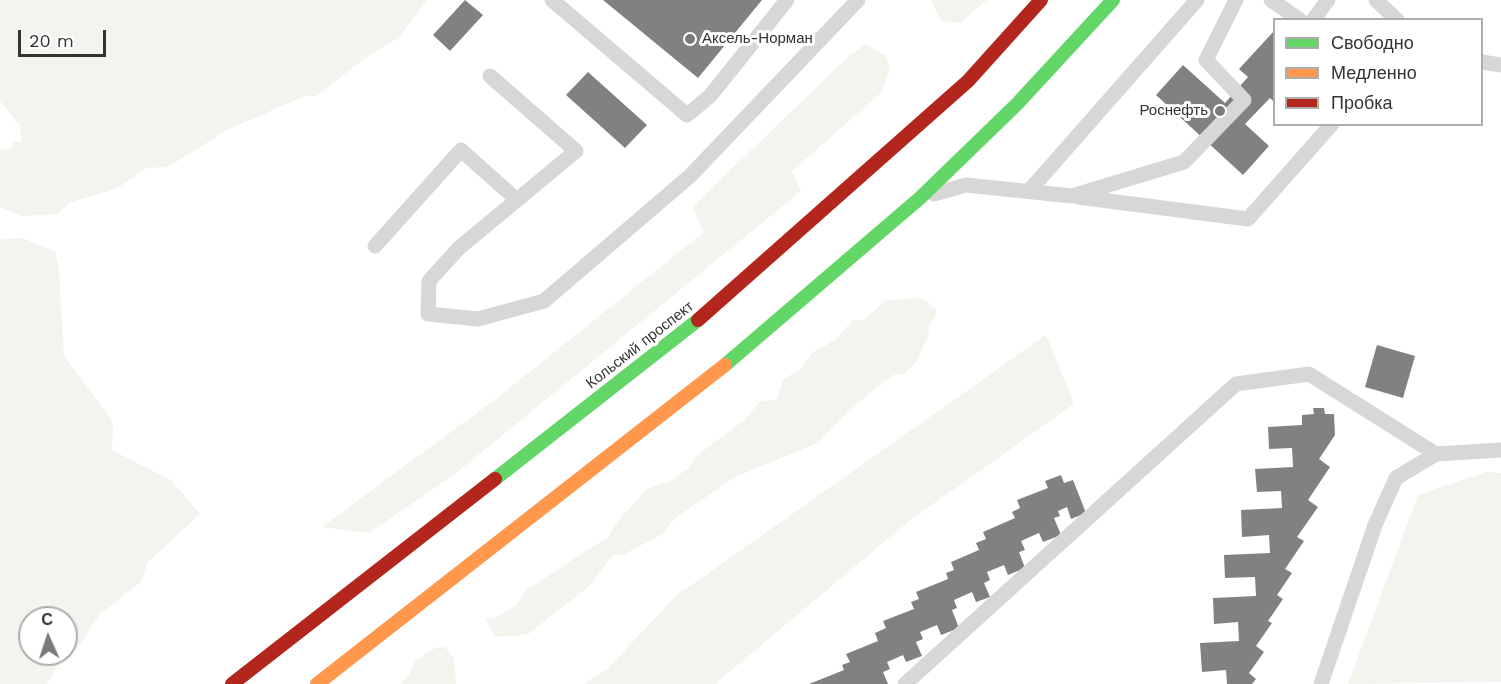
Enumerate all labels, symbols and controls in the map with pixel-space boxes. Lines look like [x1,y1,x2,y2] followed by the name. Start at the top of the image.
[21,18,110,56] scale bar
[1273,18,1483,126] legend
[29,30,74,51] text: 20 m
[702,30,813,48] place label: Аксель-Норман
[683,32,697,46] marker: Аксель-Норман
[1331,32,1414,53] text: Свободно
[1331,62,1417,83] text: Медленно
[1331,92,1393,113] text: Пробка
[1139,102,1208,120] place label: Роснефть
[1213,104,1227,118] marker: Роснефть
[583,297,697,393] street label: Кольский проспект
[18,606,78,666] north arrow
[41,610,53,629] text: С

